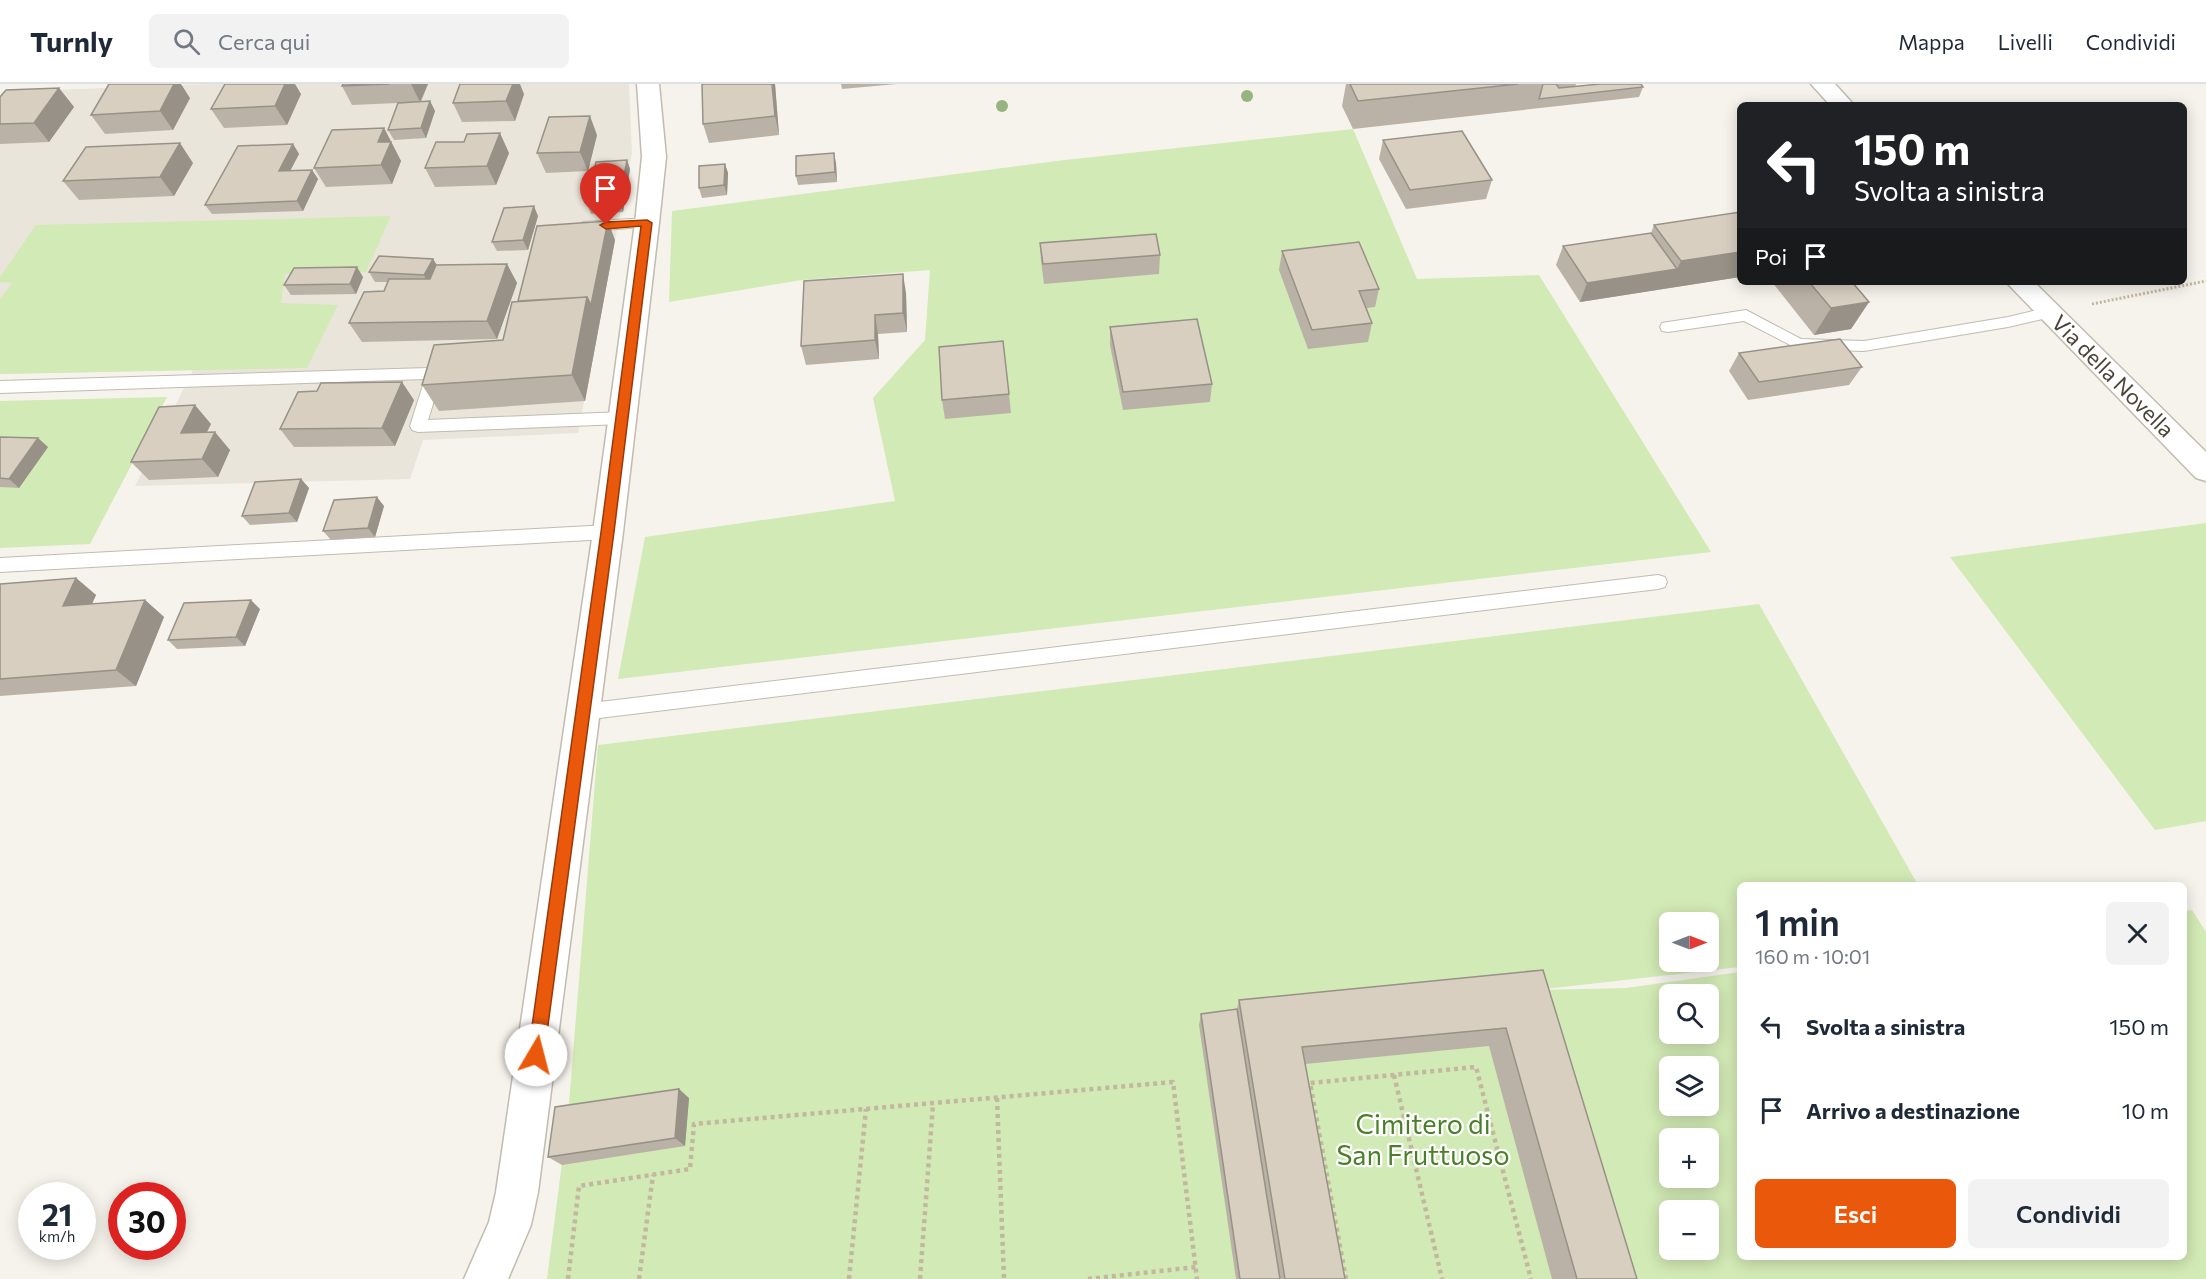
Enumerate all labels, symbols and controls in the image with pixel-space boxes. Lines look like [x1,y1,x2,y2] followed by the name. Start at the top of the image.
[149,14,569,68] search box
[30,24,113,58] text: Turnly
[170,25,203,58] icon: search
[218,28,311,55] text: Cerca qui
[1898,29,1965,54] text: Mappa
[1998,29,2053,54] text: Livelli
[2086,29,2176,54] text: Condividi
[1854,122,1970,174] text: 150 m
[1755,126,1833,204] icon: left
[580,163,631,225] pin
[589,172,622,205] icon: arrive
[1854,174,2045,207] text: Svolta a sinistra
[1799,240,1832,273] icon: arrive
[1755,243,1787,270] text: Poi
[2046,309,2180,443] street label: Via della Novella
[1755,899,1840,943] text: 1 min
[2106,902,2169,965] button: close
[1659,912,1719,972] north arrow
[1659,912,1719,1260] map controls
[1755,944,1870,968] text: 160 m · 10:01
[1659,984,1719,1044] button: search
[1755,1010,1788,1043] icon: left
[1806,1013,1965,1040] text: Svolta a sinistra
[2109,1013,2169,1040] text: 150 m
[504,1023,568,1087] position arrow
[1659,1056,1719,1116] button: layers
[1755,1094,1788,1127] icon: arrive
[1806,1097,2020,1124] text: Arrivo a destinazione
[2122,1097,2169,1124] text: 10 m
[1336,1107,1510,1171] park label: Cimitero di San Fruttuoso
[1659,1128,1719,1188] button: +
[1755,1179,1956,1248] button: Esci
[1968,1179,2169,1248] button: Condividi
[108,1182,186,1260] speed limit sign: 30
[42,1195,72,1232] text: 21
[1659,1200,1719,1260] button: −
[39,1227,75,1245] text: km/h

